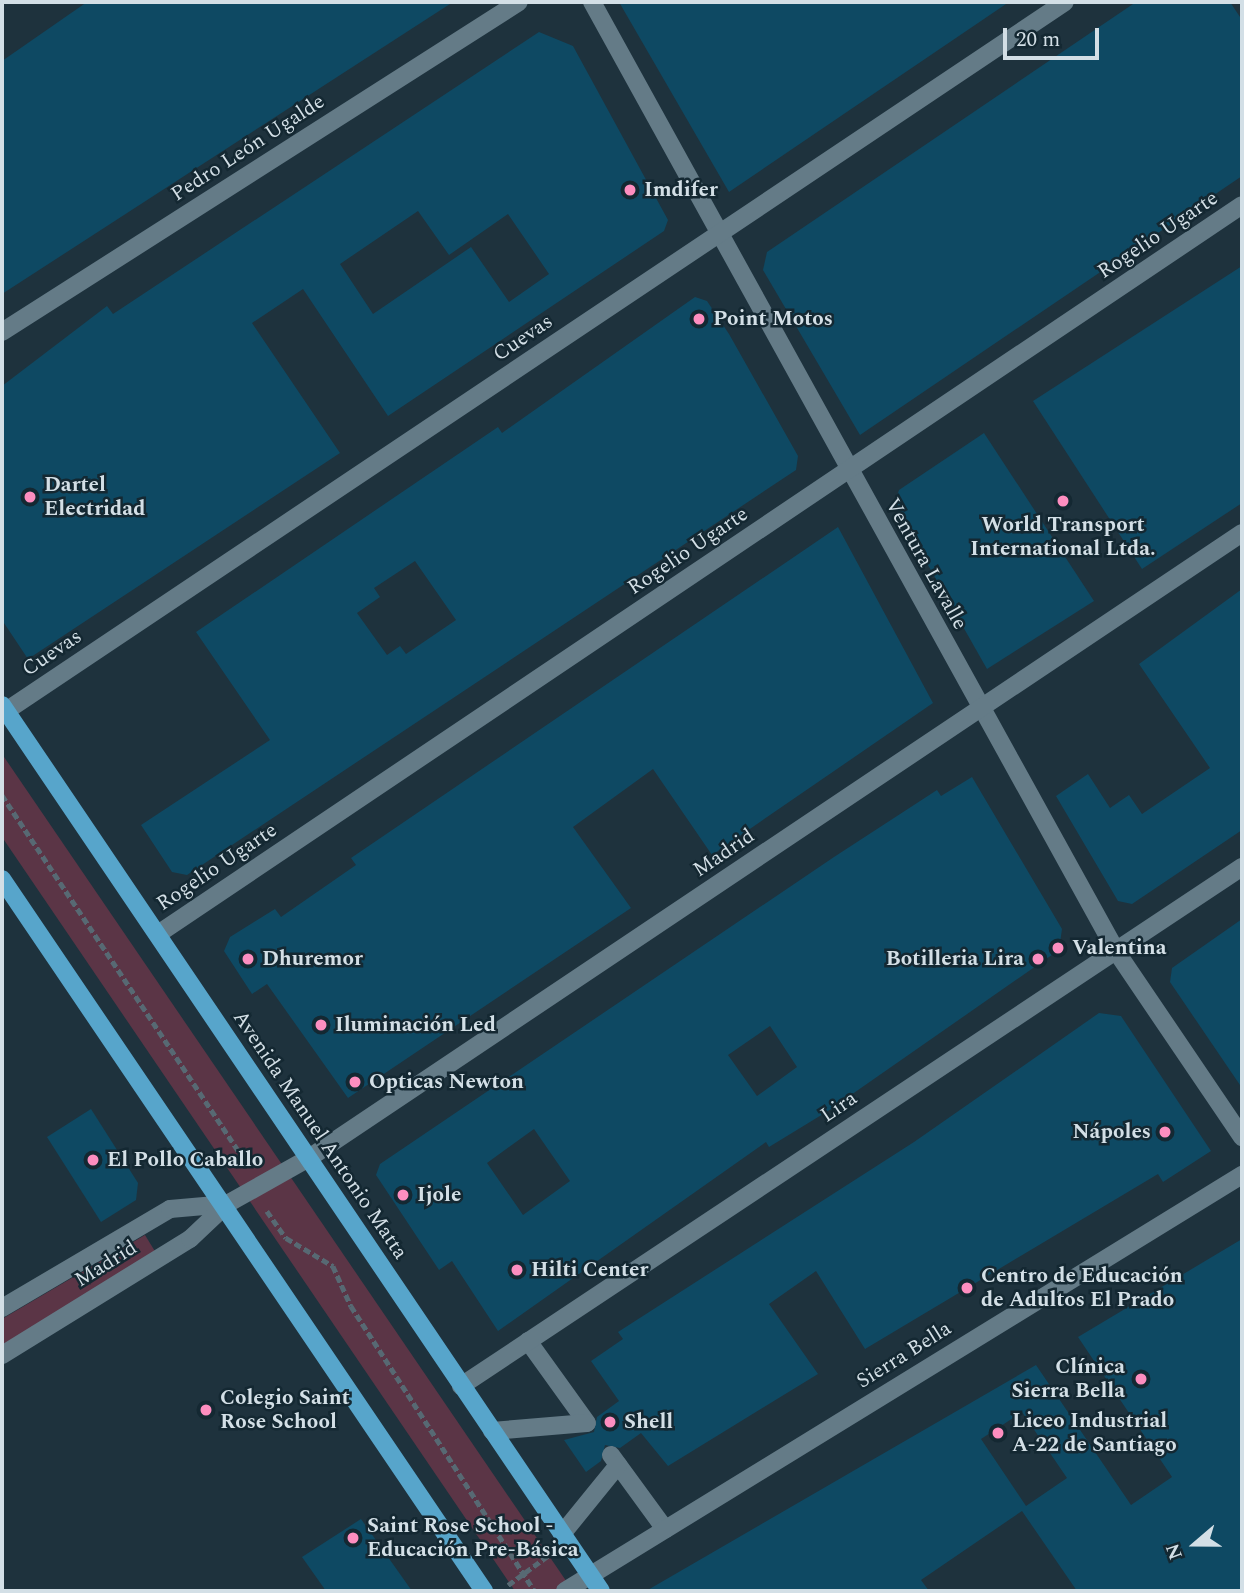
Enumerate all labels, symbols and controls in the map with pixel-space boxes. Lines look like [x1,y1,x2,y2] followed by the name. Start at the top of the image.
[1006,14,1102,58] scale bar
[1016,24,1060,56] text: 20 m
[167,89,329,207] street label: Pedro León Ugalde
[644,177,718,203] place label: Imdifer
[622,182,638,198] marker: Imdifer
[1093,185,1223,285] street label: Rogelio Ugarte
[713,306,833,332] place label: Point Motos
[488,309,558,367] street label: Cuevas
[691,311,707,327] marker: Point Motos
[44,472,145,522] place label: Dartel Electridad
[22,489,38,505] marker: Dartel Electridad
[1055,493,1071,509] marker: World Transport International Ltda.
[879,494,973,634] street label: Ventura Lavalle
[623,501,753,601] street label: Rogelio Ugarte
[970,512,1156,562] place label: World Transport International Ltda.
[17,624,87,682] street label: Cuevas
[152,817,282,917] street label: Rogelio Ugarte
[688,823,760,883] street label: Madrid
[1072,935,1166,961] place label: Valentina
[1050,940,1066,956] marker: Valentina
[262,946,363,972] place label: Dhuremor
[886,946,1024,972] place label: Botilleria Lira
[240,951,256,967] marker: Dhuremor
[1030,951,1046,967] marker: Botilleria Lira
[227,1006,413,1264] street label: Avenida Manuel Antonio Matta
[335,1012,496,1038] place label: Iluminación Led
[313,1017,329,1033] marker: Iluminación Led
[369,1069,524,1095] place label: Opticas Newton
[347,1074,363,1090] marker: Opticas Newton
[816,1086,862,1128] street label: Lira
[1073,1119,1151,1145] place label: Nápoles
[1157,1124,1173,1140] marker: Nápoles
[107,1147,263,1173] place label: El Pollo Caballo
[85,1152,101,1168] marker: El Pollo Caballo
[417,1182,461,1208] place label: Ijole
[395,1187,411,1203] marker: Ijole
[70,1235,142,1293] street label: Madrid
[531,1257,648,1283] place label: Hilti Center
[509,1262,525,1278] marker: Hilti Center
[981,1263,1183,1313] place label: Centro de Educación de Adultos El Prado
[959,1280,975,1296] marker: Centro de Educación de Adultos El Prado
[852,1316,956,1394] street label: Sierra Bella
[1011,1354,1125,1404] place label: Clínica Sierra Bella
[1131,1369,1151,1389] marker: Clínica Sierra Bella
[220,1385,350,1435] place label: Colegio Saint Rose School
[198,1402,214,1418] marker: Colegio Saint Rose School
[1012,1408,1177,1458] place label: Liceo Industrial A-22 de Santiago
[624,1409,673,1435] place label: Shell
[602,1414,618,1430] marker: Shell
[990,1425,1006,1441] marker: Liceo Industrial A-22 de Santiago
[1160,1509,1230,1579] north arrow
[367,1513,579,1563] place label: Saint Rose School - Educación Pre-Básica
[345,1530,361,1546] marker: Saint Rose School - Educación Pre-Básica
[1159,1539,1191,1564] text: N

